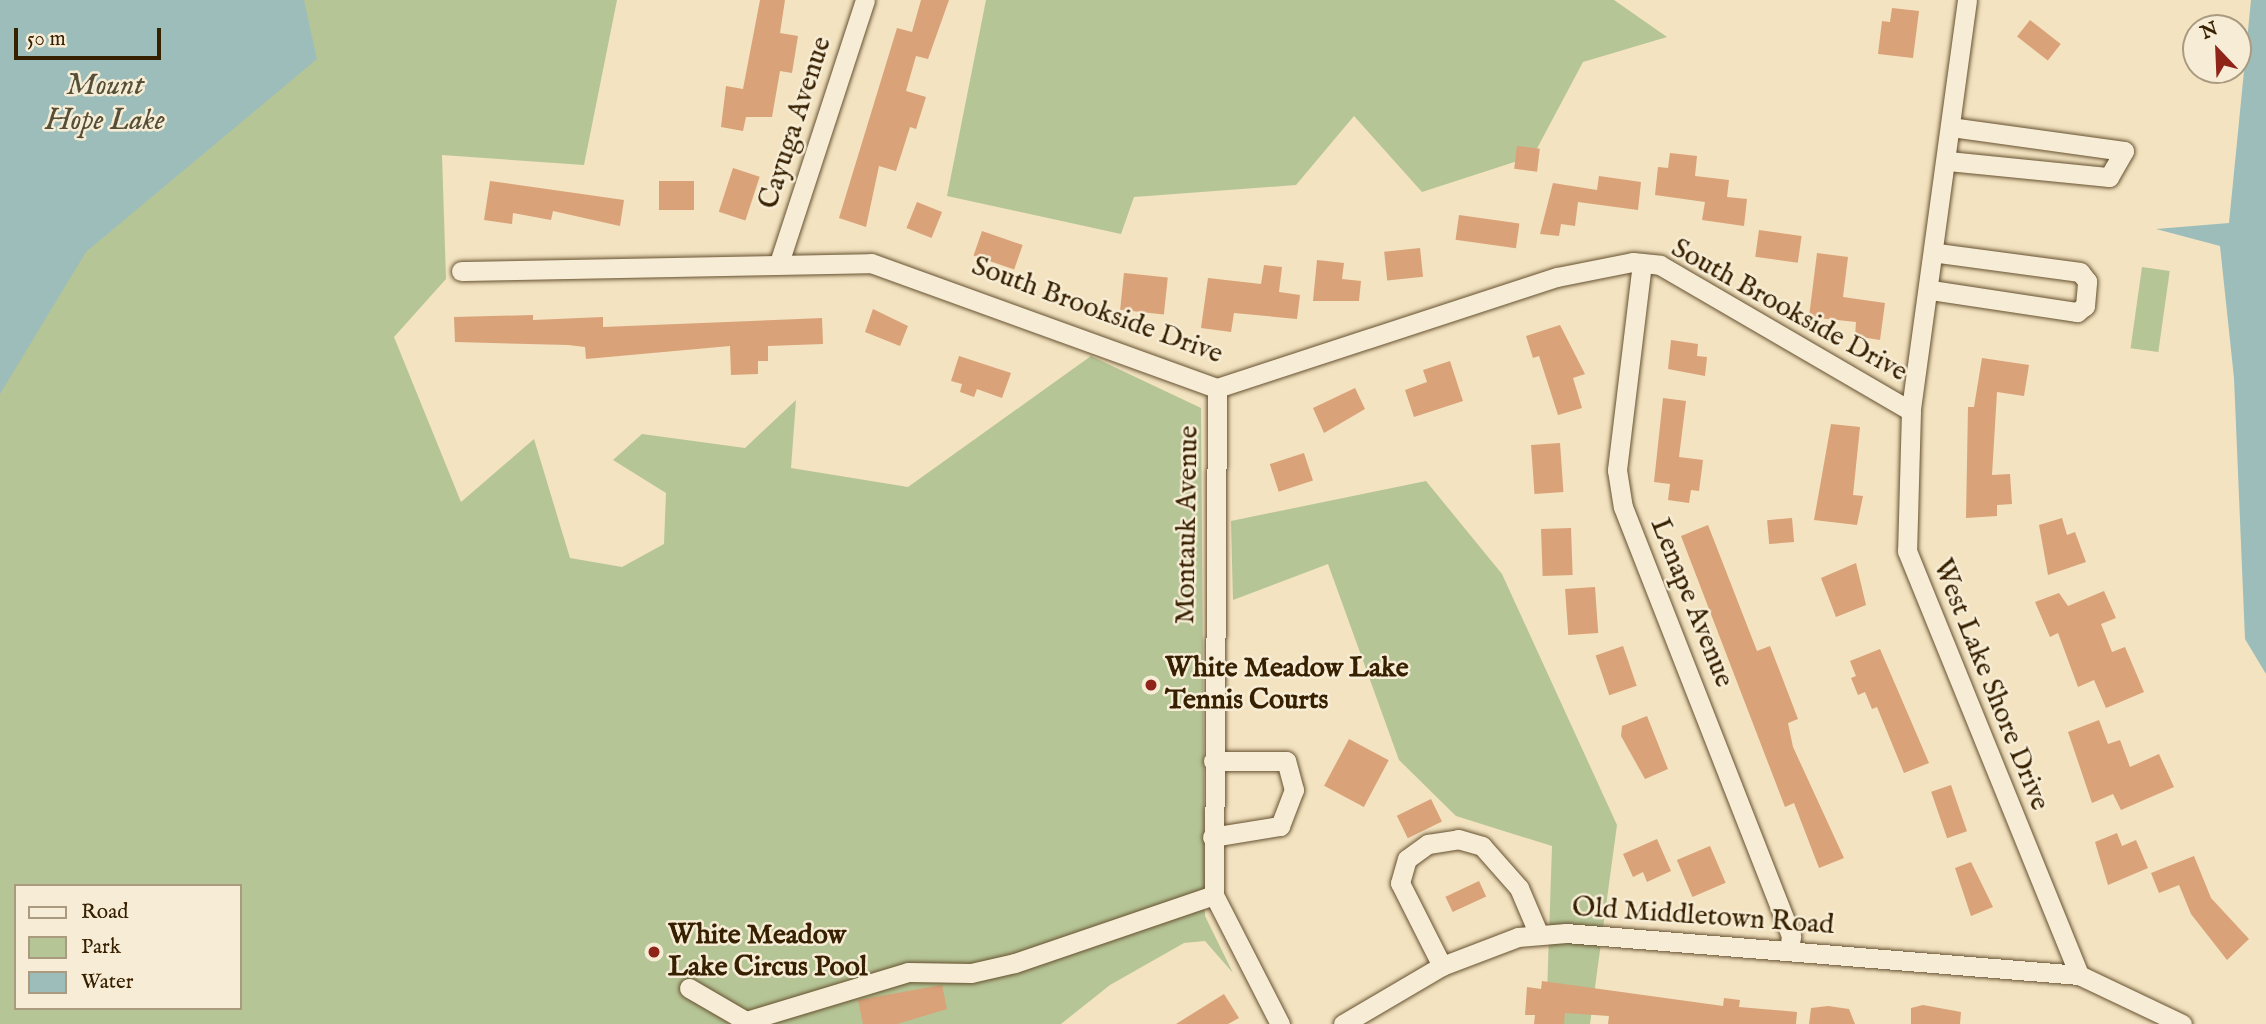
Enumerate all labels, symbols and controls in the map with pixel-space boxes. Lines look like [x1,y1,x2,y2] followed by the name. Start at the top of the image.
[18,14,164,58] scale bar
[2182,14,2252,84] north arrow
[2197,17,2222,46] text: N
[27,26,66,53] text: 50 m
[752,33,840,213] street label: Cayuga Avenue
[45,68,165,138] water label: Mount Hope Lake
[1665,232,1913,390] street label: South Brookside Drive
[967,250,1227,372] street label: South Brookside Drive
[1169,425,1207,625] street label: Montauk Avenue
[1642,513,1740,693] street label: Lenape Avenue
[1924,554,2056,816] street label: West Lake Shore Drive
[1165,652,1409,718] place label: White Meadow Lake Tennis Courts
[1143,677,1159,693] marker: White Meadow Lake Tennis Courts
[14,884,242,1010] legend
[1571,891,1835,943] street label: Old Middletown Road
[81,899,128,926] text: Road
[668,919,867,985] place label: White Meadow Lake Circus Pool
[81,934,121,961] text: Park
[646,944,662,960] marker: White Meadow Lake Circus Pool
[81,969,133,996] text: Water

